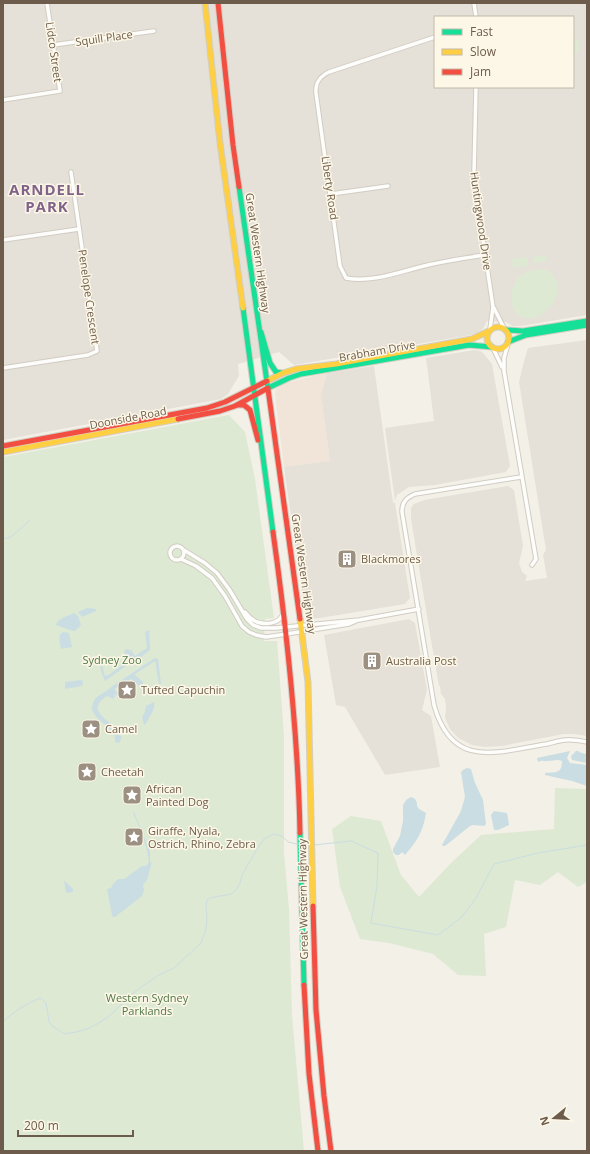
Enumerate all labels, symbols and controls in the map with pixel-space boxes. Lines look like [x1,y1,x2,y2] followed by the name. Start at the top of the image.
[434,16,574,88] legend
[43,21,66,83] street label: Lidco Street
[470,23,493,40] text: Fast
[74,26,134,49] street label: Squill Place
[470,43,497,60] text: Slow
[469,63,491,80] text: Jam
[319,155,342,221] street label: Liberty Road
[467,171,496,271] street label: Huntingwood Drive
[9,179,85,216] district label: ARNDELL PARK
[243,192,274,314] street label: Great Western Highway
[75,248,104,345] street label: Penelope Crescent
[338,336,416,365] street label: Brabham Drive
[88,403,168,432] street label: Doonside Road
[289,513,320,635] street label: Great Western Highway
[336,548,358,570] building icon: Blackmores
[361,551,421,566] place label: Blackmores
[361,650,383,672] building icon: Australia Post
[82,652,142,667] park label: Sydney Zoo
[386,653,456,668] place label: Australia Post
[116,679,138,701] place icon: Tufted Capuchin
[141,682,225,697] place label: Tufted Capuchin
[80,718,102,740] place icon: Camel
[105,721,137,736] place label: Camel
[76,761,98,783] place icon: Cheetah
[101,764,144,779] place label: Cheetah
[146,781,209,809] place label: African Painted Dog
[121,784,143,806] place icon: African Painted Dog
[148,823,256,851] place label: Giraffe, Nyala, Ostrich, Rhino, Zebra
[123,826,145,848] place icon: Giraffe, Nyala, Ostrich, Rhino, Zebra
[294,838,311,960] street label: Great Western Highway
[106,990,189,1018] park label: Western Sydney Parklands
[534,1098,574,1138] north arrow
[18,1112,133,1138] scale bar
[535,1115,553,1128] text: N
[24,1117,59,1134] text: 200 m

